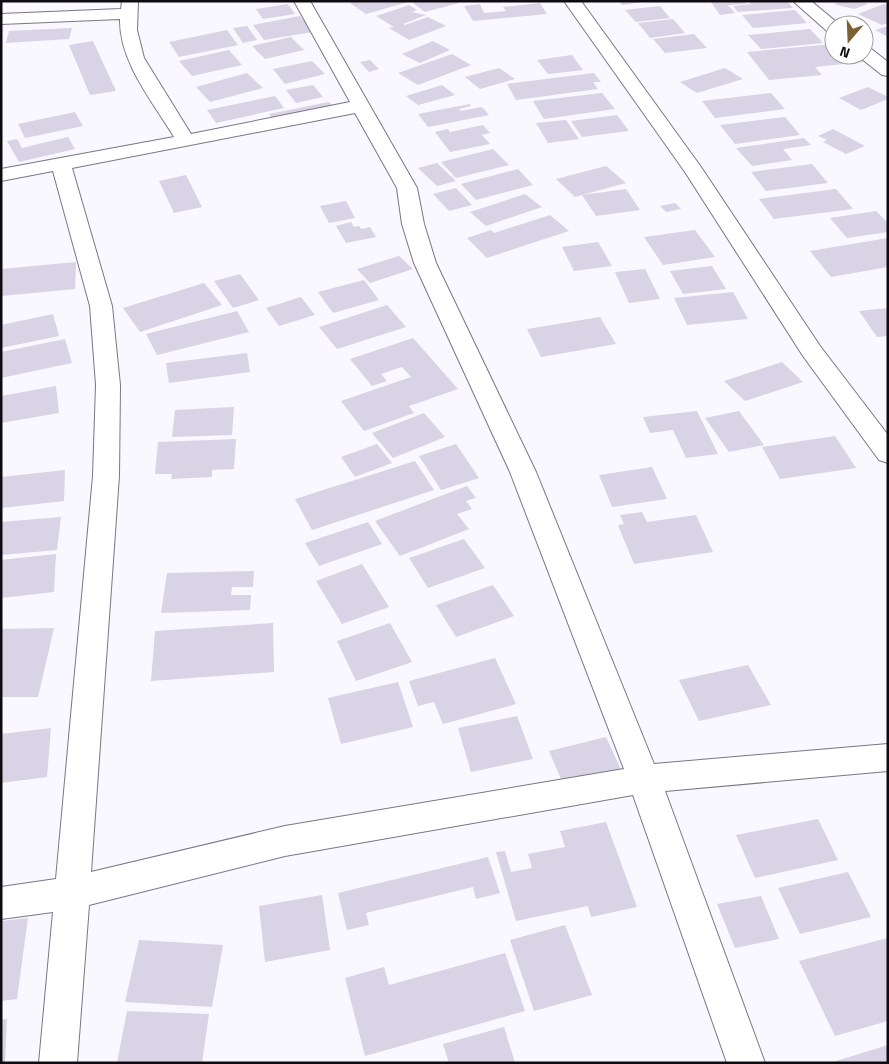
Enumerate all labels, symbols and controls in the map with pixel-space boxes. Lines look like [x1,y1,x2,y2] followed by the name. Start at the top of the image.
[824,15,874,65] north arrow
[837,41,853,64] text: N

